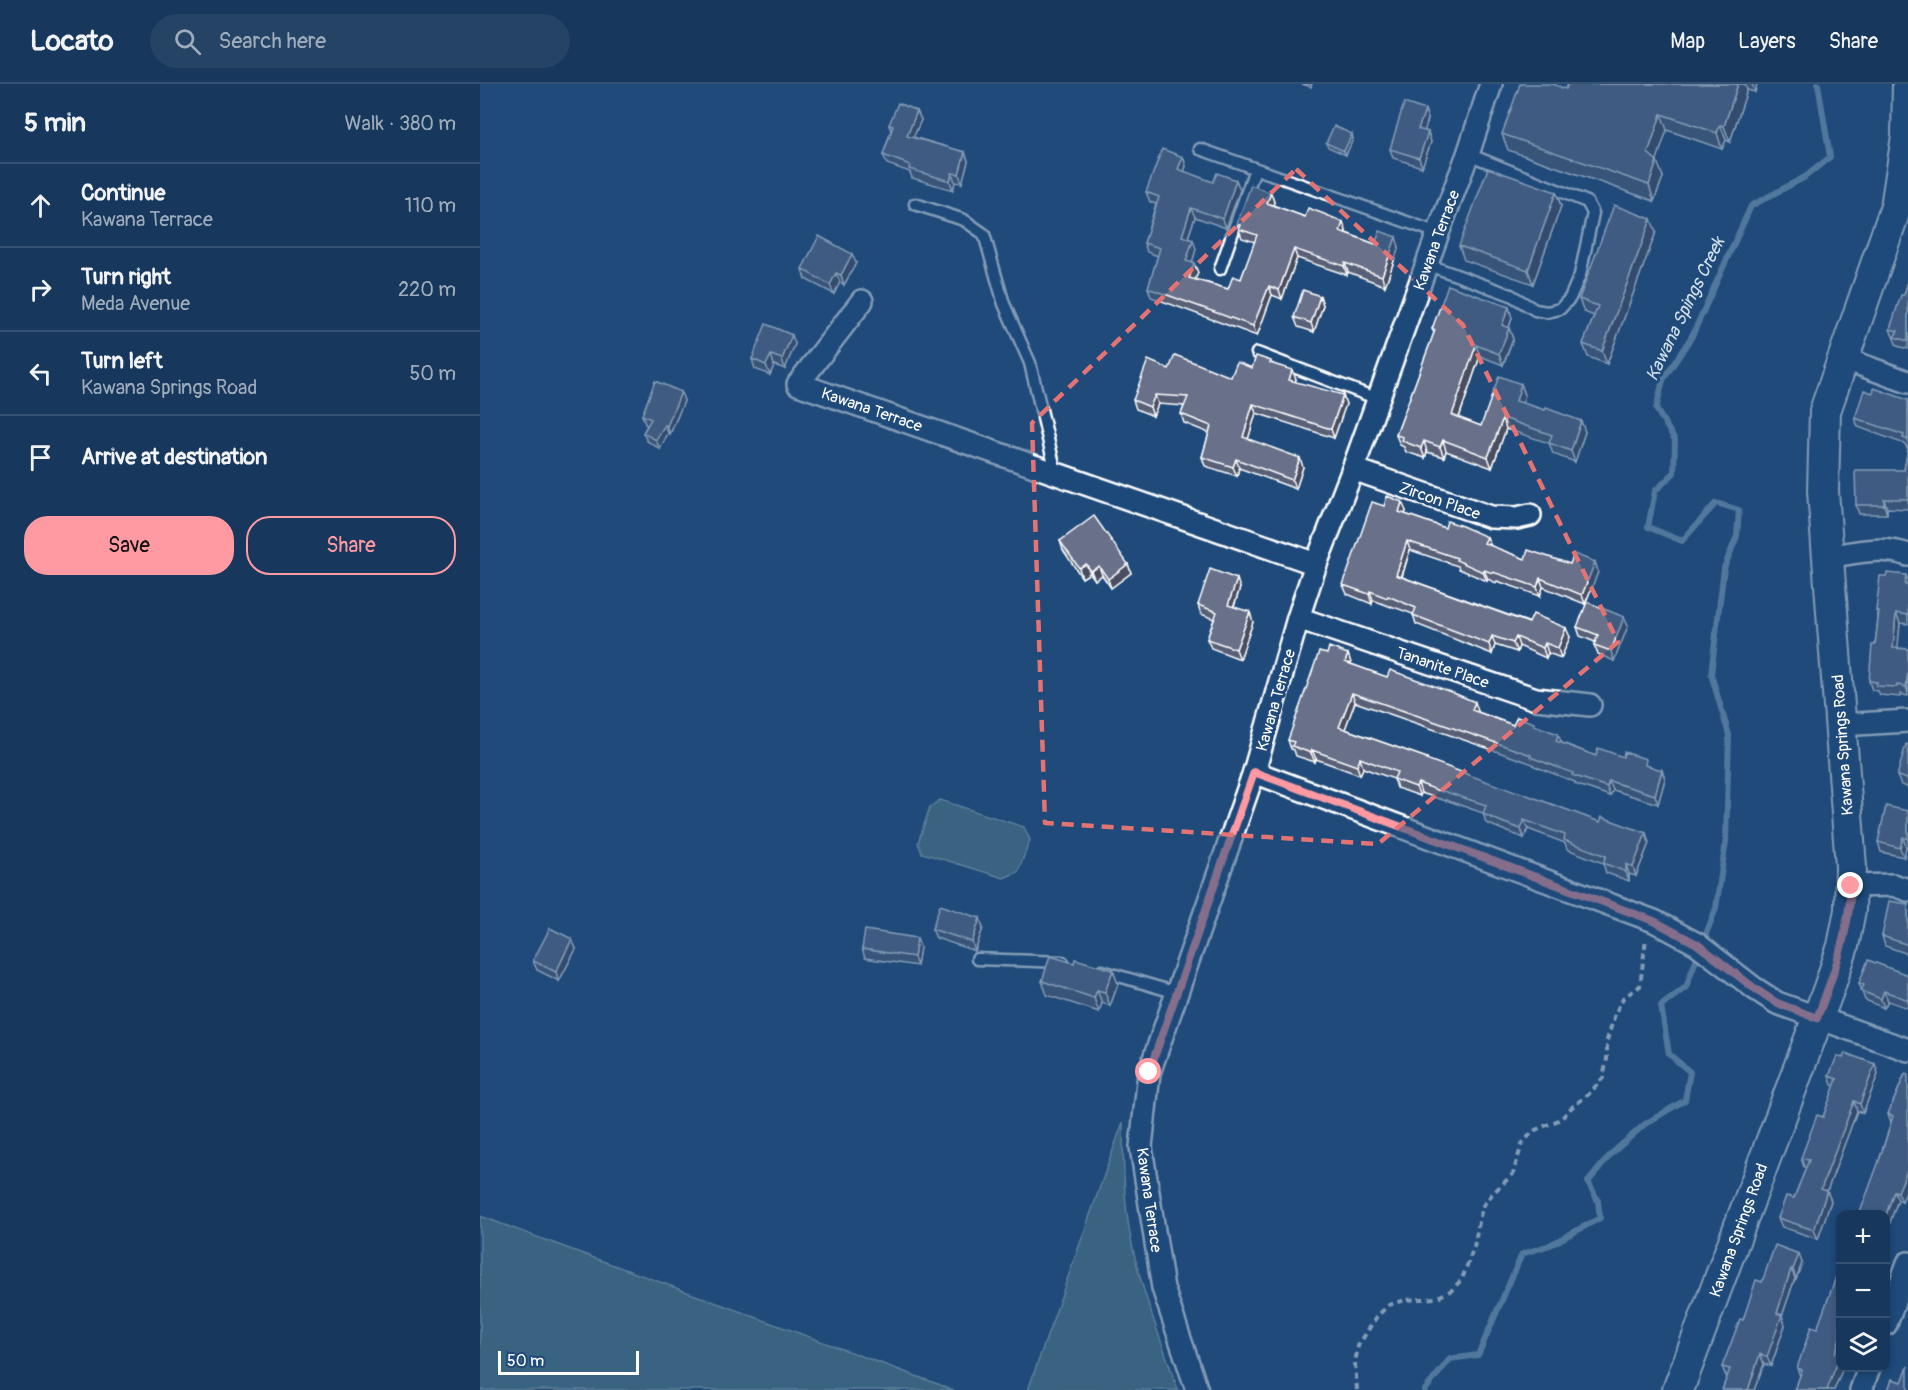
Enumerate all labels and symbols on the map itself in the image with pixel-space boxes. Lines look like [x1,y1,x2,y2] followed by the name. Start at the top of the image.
[1409,187,1464,293] street label: Kawana Terrace
[1641,232,1731,385] water label: Kawana Spings Creek
[819,383,925,437] street label: Kawana Terrace
[1396,478,1483,524] street label: Zircon Place
[1394,643,1492,693] street label: Tananite Place
[1252,647,1300,754] street label: Kawana Terrace
[1828,674,1858,816] street label: Kawana Springs Road
[1837,872,1863,898] route end
[1135,1058,1161,1084] route start
[1132,1147,1166,1254] street label: Kawana Terrace
[1705,1161,1772,1300] street label: Kawana Springs Road
[498,1348,639,1376] scale bar

